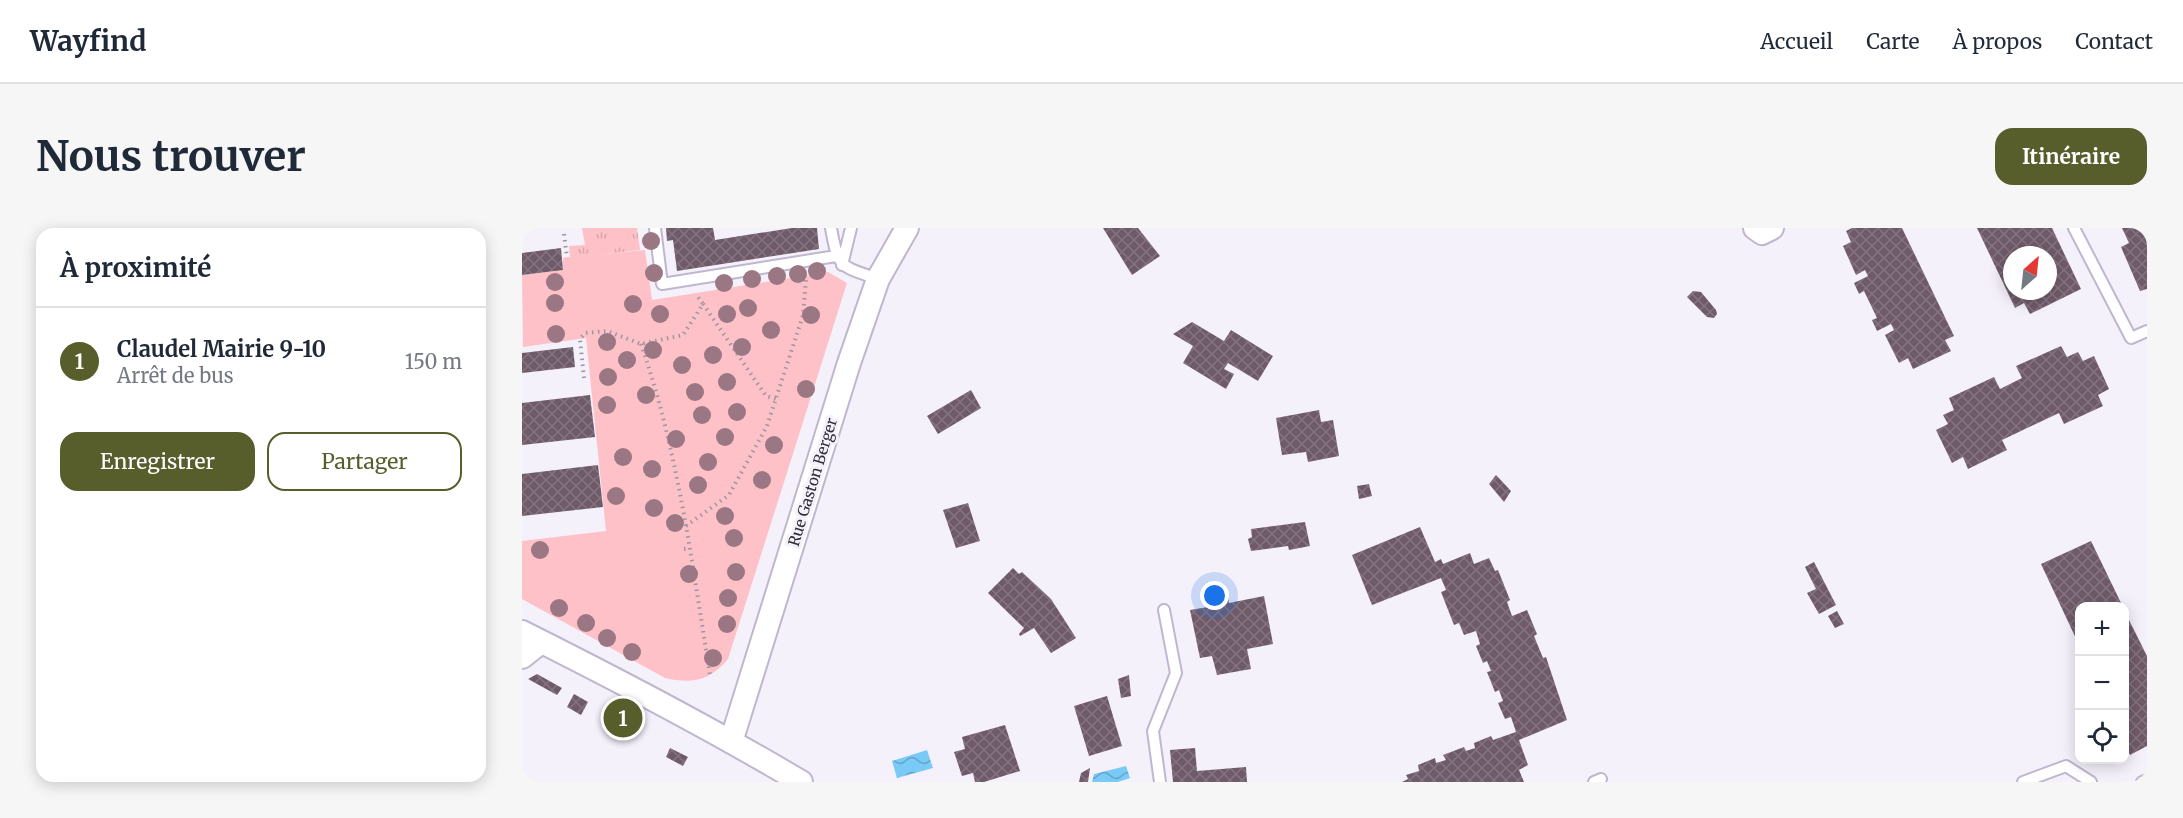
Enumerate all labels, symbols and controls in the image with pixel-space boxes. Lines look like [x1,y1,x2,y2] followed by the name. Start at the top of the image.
[30,23,146,59] text: Wayfind
[1760,28,1833,55] text: Accueil
[1866,28,1920,55] text: Carte
[1953,28,2042,55] text: À propos
[2075,28,2153,55] text: Contact
[1995,128,2147,185] button: Itinéraire
[36,130,306,182] text: Nous trouver
[2003,246,2057,300] north arrow
[60,251,211,284] text: À proximité
[117,335,326,363] text: Claudel Mairie 9-10
[75,349,84,374] text: 1
[405,349,462,374] text: 150 m
[117,363,233,388] text: Arrêt de bus
[784,415,841,548] street label: Rue Gaston Berger
[60,432,255,491] button: Enregistrer
[267,432,462,491] button: Partager
[1200,581,1229,610] your location
[2075,602,2129,764] map controls
[2075,602,2129,656] button: +
[2075,656,2129,710] button: −
[604,696,642,740] pin: 1
[2075,710,2129,764] button: locate

